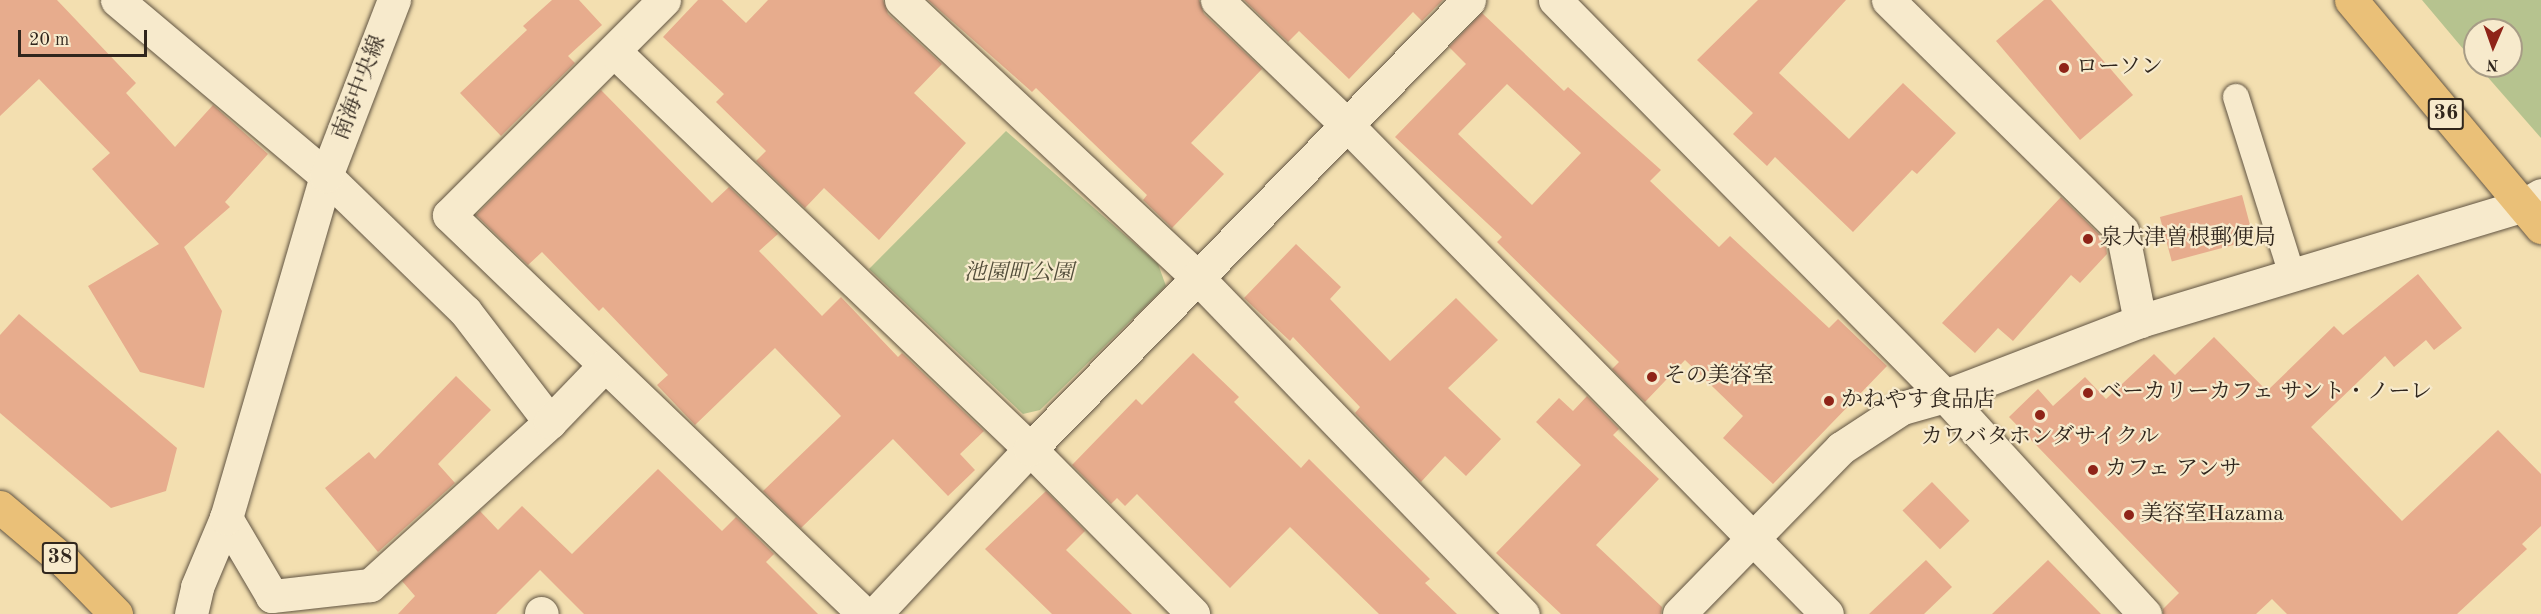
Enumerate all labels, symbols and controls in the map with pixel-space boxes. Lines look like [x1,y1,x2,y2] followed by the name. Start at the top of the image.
[21,18,150,56] scale bar
[2463,18,2523,78] north arrow
[29,31,69,49] text: 20 m
[328,32,392,144] street label: 南海中央線
[2076,55,2164,81] place label: ローソン
[2486,56,2499,72] text: N
[2057,61,2071,75] marker: ローソン
[2426,96,2466,132] road number: 36
[2100,226,2276,252] place label: 泉大津曽根郵便局
[2081,232,2095,246] marker: 泉大津曽根郵便局
[964,261,1074,287] park label: 池園町公園
[1664,364,1774,390] place label: その美容室
[1645,370,1659,384] marker: その美容室
[2100,380,2435,406] place label: ベーカリーカフェ サント・ノーレ
[2081,386,2095,400] marker: ベーカリーカフェ サント・ノーレ
[1841,388,1995,414] place label: かねやす食品店
[1822,394,1836,408] marker: かねやす食品店
[2033,408,2047,422] marker: カワバタホンダサイクル
[1919,425,2161,451] place label: カワバタホンダサイクル
[2105,457,2243,483] place label: カフェ アンサ
[2086,463,2100,477] marker: カフェ アンサ
[2141,502,2284,528] place label: 美容室Hazama
[2122,508,2136,522] marker: 美容室Hazama
[40,540,80,576] road number: 38

